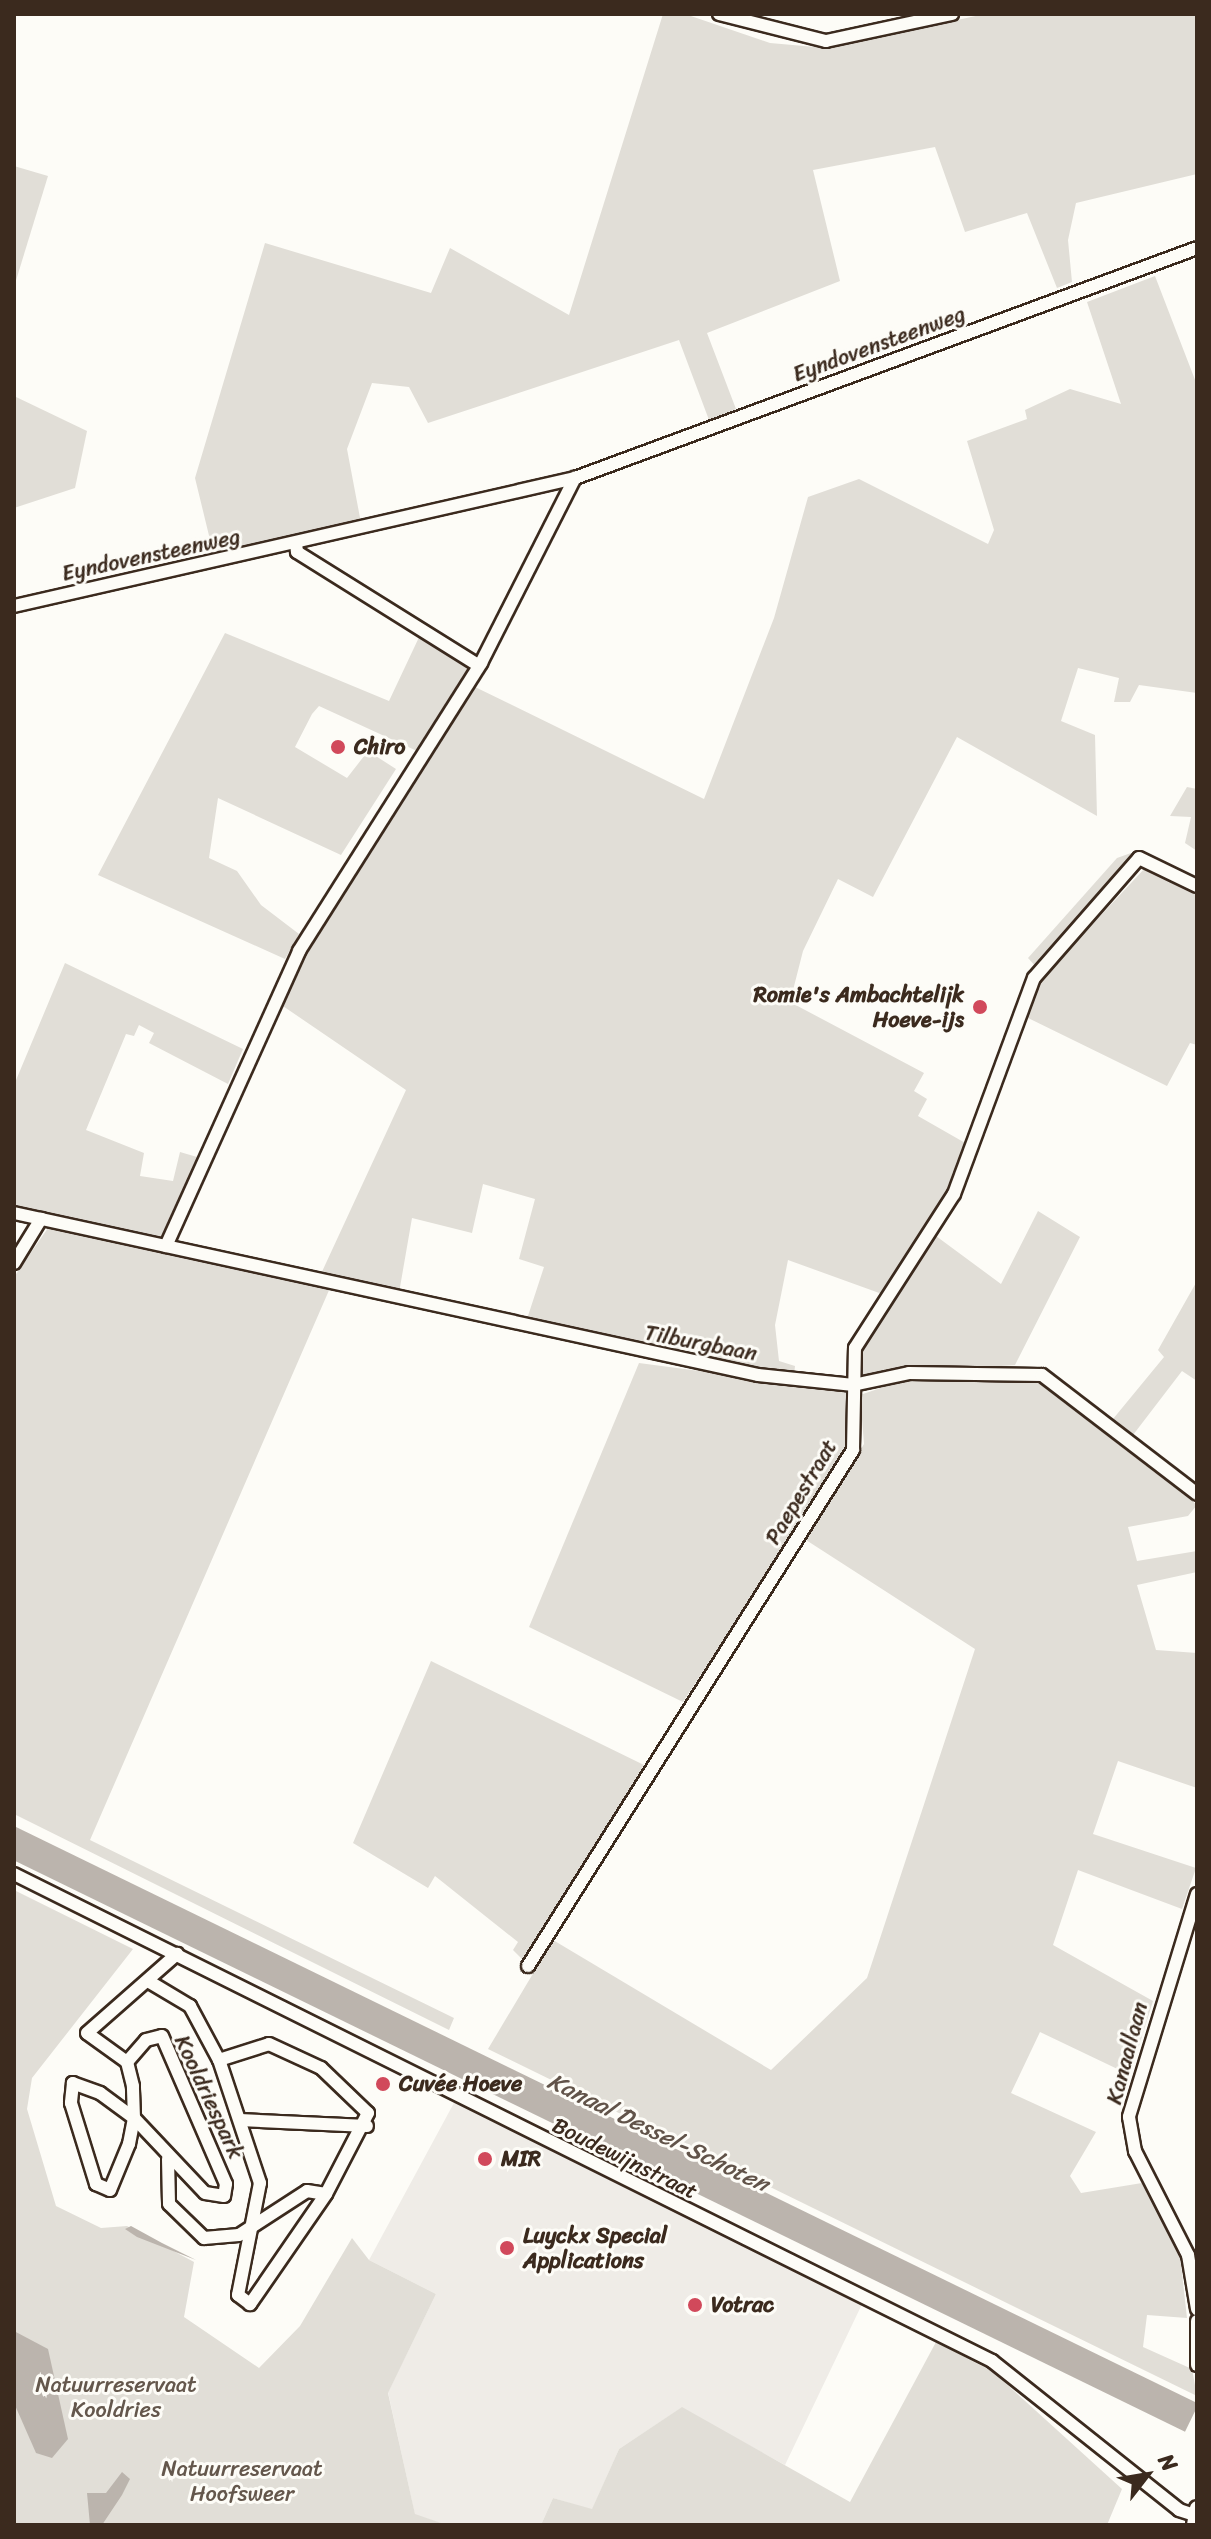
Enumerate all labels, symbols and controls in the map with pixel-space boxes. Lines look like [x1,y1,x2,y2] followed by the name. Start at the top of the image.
[789,301,969,387] street label: Eyndovensteenweg
[59,523,243,587] street label: Eyndovensteenweg
[354,734,406,760] place label: Chiro
[329,738,347,756] marker: Chiro
[753,981,964,1032] place label: Romie's Ambachtelijk Hoeve-ijs
[971,998,989,1016] marker: Romie's Ambachtelijk Hoeve-ijs
[643,1319,759,1367] street label: Tilburgbaan
[759,1435,843,1549] street label: Paepestraat
[1101,1999,1153,2107] street label: Kanaallaan
[169,2031,249,2163] street label: Kooldriespark
[543,2067,773,2199] water label: Kanaal Dessel-Schoten
[399,2071,522,2097] place label: Cuvée Hoeve
[374,2075,392,2093] marker: Cuvée Hoeve
[548,2111,702,2205] street label: Boudewijnstraat
[501,2146,541,2172] place label: MIR
[476,2150,494,2168] marker: MIR
[523,2222,667,2274] place label: Luyckx Special Applications
[498,2239,516,2257] marker: Luyckx Special Applications
[711,2292,774,2318] place label: Votrac
[686,2296,704,2314] marker: Votrac
[35,2371,197,2422] park label: Natuurreservaat Kooldries
[1107,2435,1187,2515] north arrow
[1147,2446,1189,2479] text: N
[161,2455,323,2506] park label: Natuurreservaat Hoofsweer

